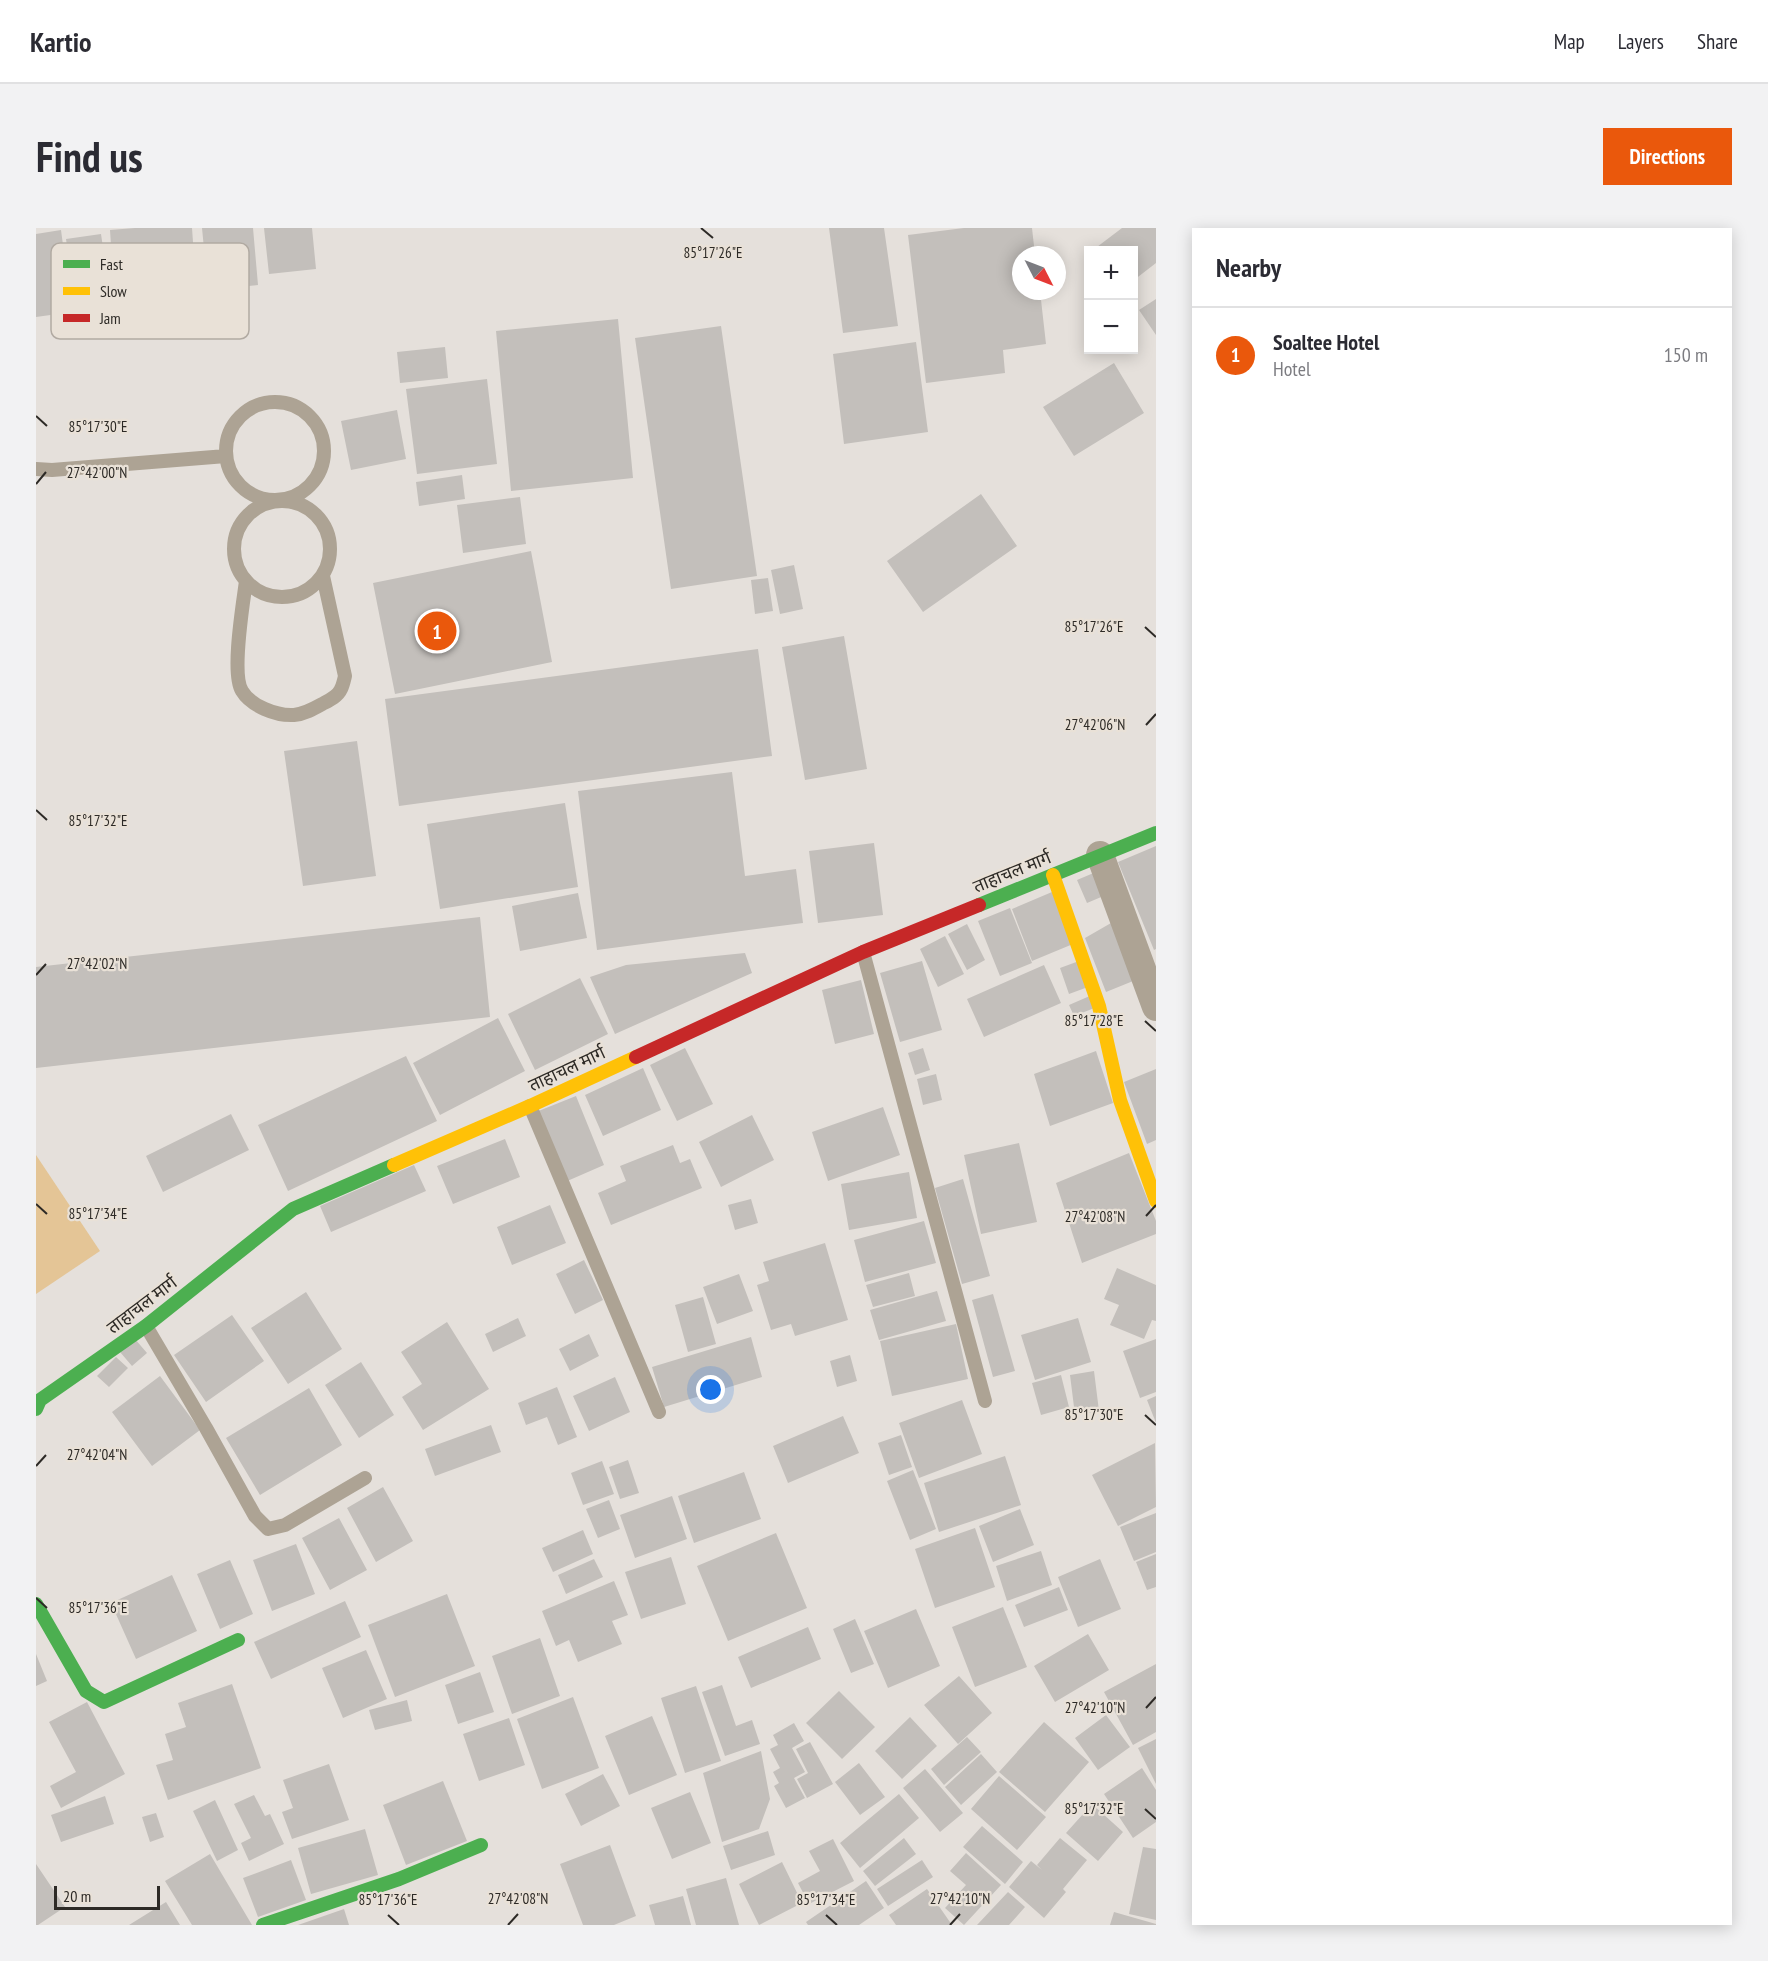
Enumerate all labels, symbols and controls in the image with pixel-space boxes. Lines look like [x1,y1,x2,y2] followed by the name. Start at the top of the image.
[30,23,92,60] text: Kartio
[1554,28,1585,55] text: Map
[1618,28,1664,55] text: Layers
[1697,28,1738,55] text: Share
[1603,128,1732,185] button: Directions
[36,129,143,184] text: Find us
[51,243,249,339] legend
[683,243,743,262] text: 85°17'26"E
[1012,246,1066,300] north arrow
[1084,246,1138,354] map controls
[1084,246,1138,300] button: +
[1216,251,1281,284] text: Nearby
[100,254,123,274] text: Fast
[100,281,127,301] text: Slow
[1084,300,1138,354] button: −
[99,308,121,328] text: Jam
[1273,328,1379,356] text: Soaltee Hotel
[1231,342,1240,368] text: 1
[1664,342,1708,368] text: 150 m
[1273,356,1311,382] text: Hotel
[68,417,128,436] text: 85°17'30"E
[67,463,127,482] text: 27°42'00"N
[418,608,456,654] pin: 1
[1064,617,1124,636] text: 85°17'26"E
[1065,715,1125,734] text: 27°42'06"N
[68,811,128,830] text: 85°17'32"E
[969,845,1055,898] street label: ताहाचल मार्ग
[67,954,127,973] text: 27°42'02"N
[1064,1011,1124,1030] text: 85°17'28"E
[525,1040,610,1096] street label: ताहाचल मार्ग
[68,1204,128,1223] text: 85°17'34"E
[1065,1207,1125,1226] text: 27°42'08"N
[102,1270,182,1339] street label: ताहाचल मार्ग
[696,1375,725,1404] your location
[1064,1405,1124,1424] text: 85°17'30"E
[67,1445,127,1464] text: 27°42'04"N
[68,1598,128,1617] text: 85°17'36"E
[1065,1698,1125,1717] text: 27°42'10"N
[1064,1799,1124,1818] text: 85°17'32"E
[54,1883,160,1910] scale bar
[63,1886,91,1906] text: 20 m
[488,1889,548,1908] text: 27°42'08"N
[930,1889,990,1908] text: 27°42'10"N
[358,1890,418,1909] text: 85°17'36"E
[796,1890,856,1909] text: 85°17'34"E

